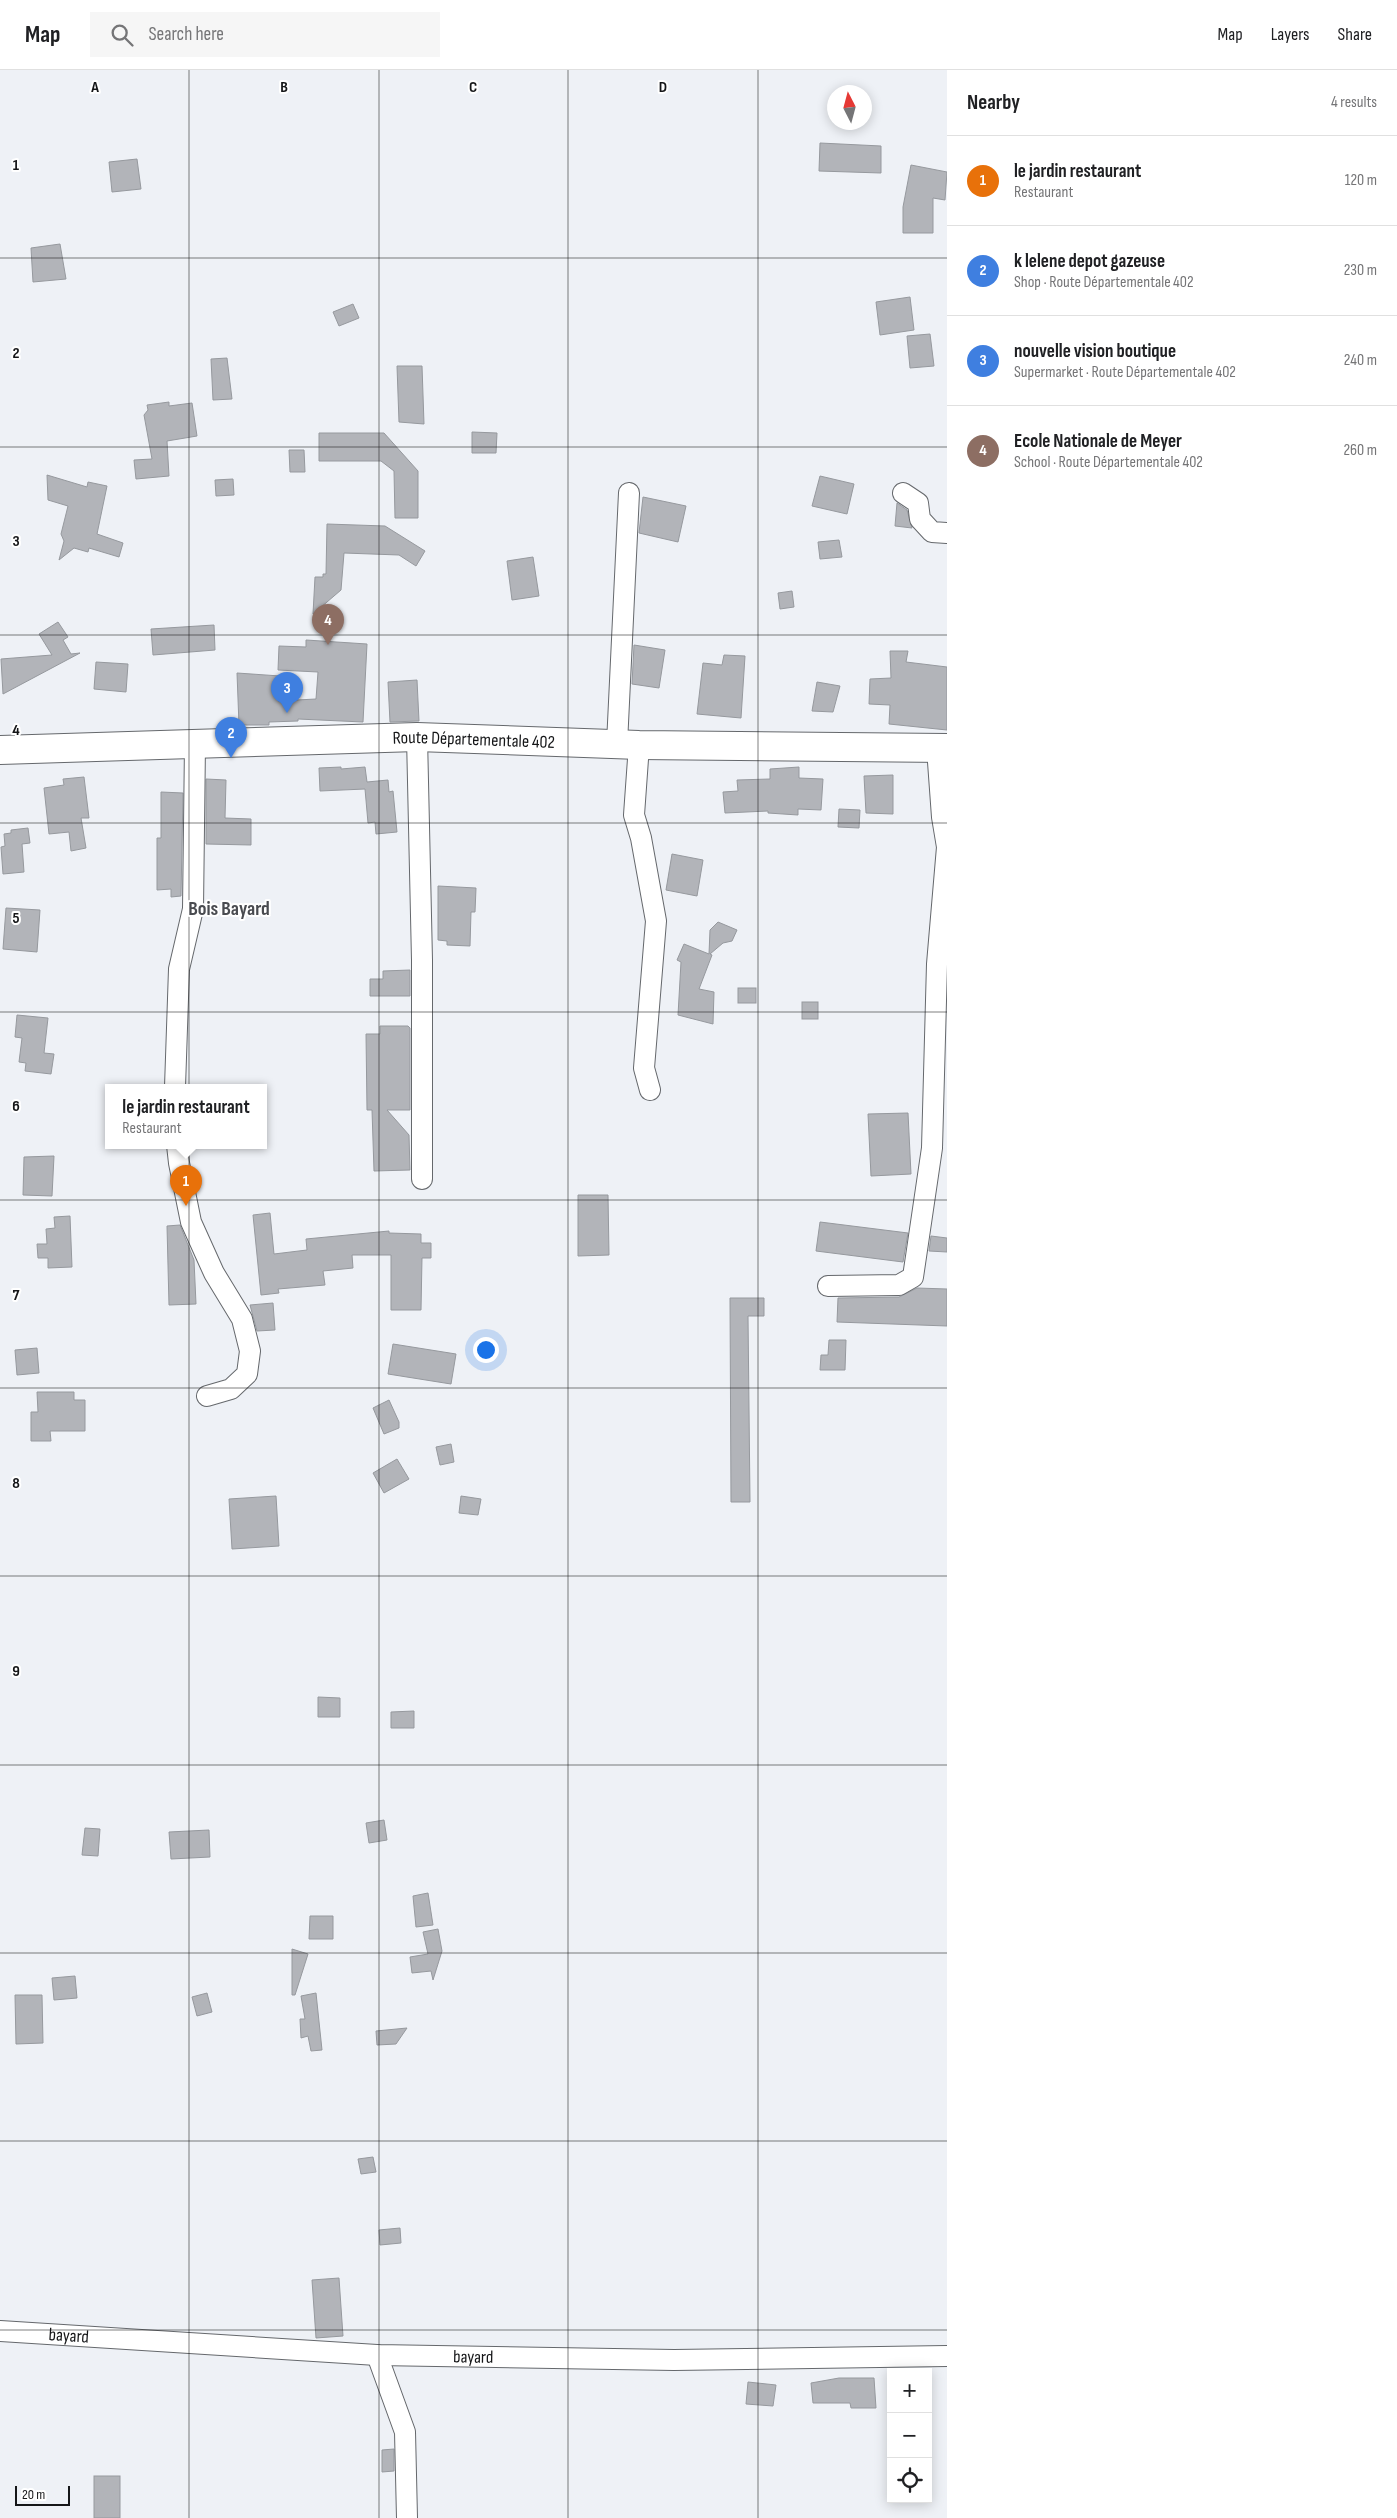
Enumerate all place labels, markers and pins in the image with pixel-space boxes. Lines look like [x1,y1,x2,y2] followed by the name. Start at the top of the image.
[312,604,344,645] pin: 4
[271,672,303,713] pin: 3
[215,717,247,758] pin: 2
[170,1165,202,1206] pin: 1

